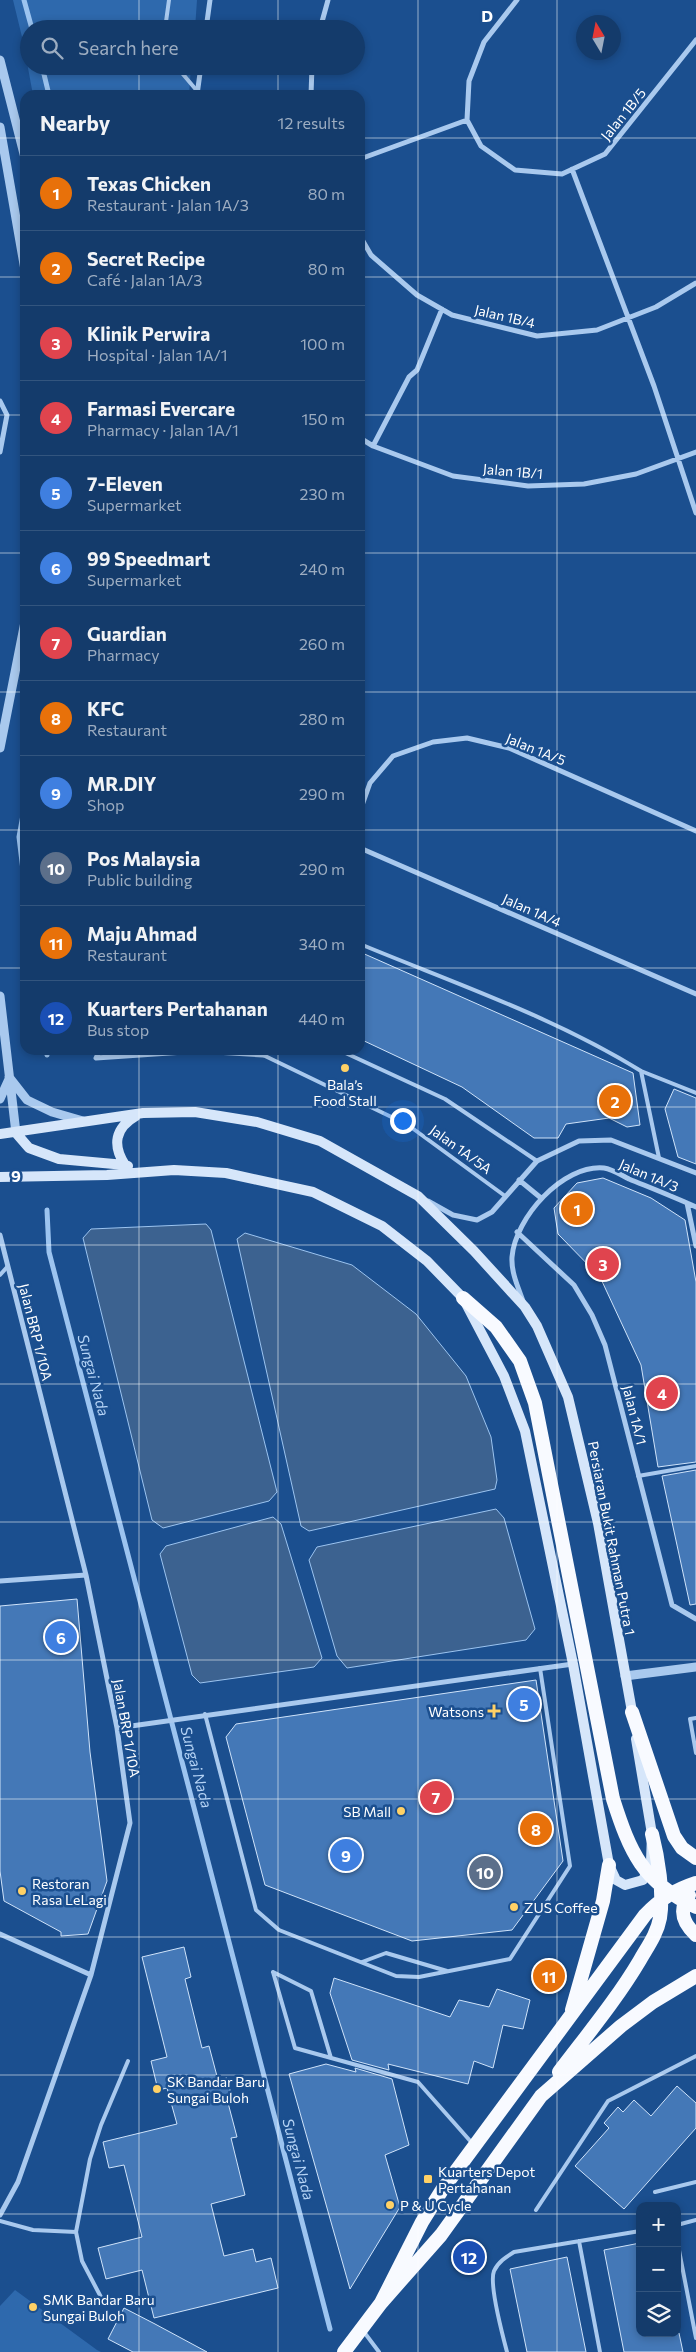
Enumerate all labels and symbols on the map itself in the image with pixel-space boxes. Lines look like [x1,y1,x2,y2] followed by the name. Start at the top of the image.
[481,6,493,25] text: D
[576,15,621,60] north arrow
[597,84,649,144] street label: Jalan 1B/5
[473,301,537,331] street label: Jalan 1B/4
[482,460,544,482] street label: Jalan 1B/1
[504,729,568,769] street label: Jalan 1A/5
[500,890,564,931] street label: Jalan 1A/4
[339,1062,351,1074] marker: Bala’s Food Stall
[313,1076,377,1109] place label: Bala’s Food Stall
[599,1082,631,1120] pin: 2
[390,1108,416,1134] your location
[427,1121,495,1177] street label: Jalan 1A/5A
[617,1155,681,1195] street label: Jalan 1A/3
[11,1166,21,1185] text: 9
[561,1190,593,1228] pin: 1
[587,1245,619,1283] pin: 3
[16,1282,56,1383] street label: Jalan BRP 1/10A
[74,1332,114,1418] water label: Sungai Nada
[646,1374,678,1412] pin: 4
[619,1383,651,1447] street label: Jalan 1A/1
[585,1440,639,1636] street label: Persiaran Bukit Rahman Putra 1
[45,1618,77,1656] pin: 6
[110,1678,144,1779] street label: Jalan BRP 1/10A
[508,1685,540,1723] pin: 5
[428,1703,484,1720] place label: Watsons
[488,1705,500,1717] marker: Watsons
[177,1724,217,1810] water label: Sungai Nada
[420,1778,452,1816] pin: 7
[343,1803,391,1820] place label: SB Mall
[395,1805,407,1817] marker: SB Mall
[520,1810,552,1848] pin: 8
[330,1836,362,1874] pin: 9
[469,1853,501,1891] pin: 10
[32,1875,107,1908] place label: Restoran Rasa LeLagi
[16,1885,28,1897] marker: Restoran Rasa LeLagi
[524,1899,598,1916] place label: ZUS Coffee
[508,1901,520,1913] marker: ZUS Coffee
[533,1957,565,1995] pin: 11
[167,2073,265,2106] place label: SK Bandar Baru Sungai Buloh
[151,2083,163,2095] marker: SK Bandar Baru Sungai Buloh
[279,2116,319,2202] water label: Sungai Nada
[438,2163,536,2196] place label: Kuarters Depot Pertahanan
[422,2173,434,2185] marker: Kuarters Depot Pertahanan
[400,2197,472,2214] place label: P & U Cycle
[384,2199,396,2211] marker: P & U Cycle
[453,2238,485,2276] pin: 12
[43,2291,155,2324] place label: SMK Bandar Baru Sungai Buloh
[27,2301,39,2313] marker: SMK Bandar Baru Sungai Buloh

